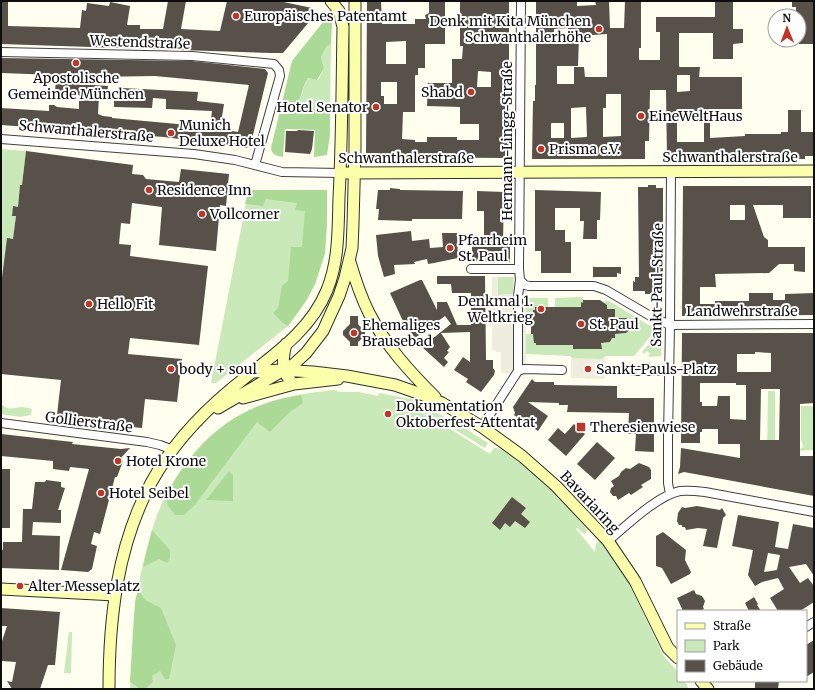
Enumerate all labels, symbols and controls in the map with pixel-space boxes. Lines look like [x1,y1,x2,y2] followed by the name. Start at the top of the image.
[244,7,407,25] place label: Europäisches Patentamt
[767,8,807,48] north arrow
[231,11,241,21] marker: Europäisches Patentamt
[782,11,792,25] text: N
[429,12,591,46] place label: Denk mit Kita München Schwanthalerhöhe
[594,24,604,34] marker: Denk mit Kita München Schwanthalerhöhe
[88,31,191,53] street label: Westendstraße
[71,58,81,68] marker: Apostolische Gemeinde München
[498,61,516,221] street label: Hermann-Lingg-Straße
[8,69,144,103] place label: Apostolische Gemeinde München
[421,83,464,101] place label: Shabd
[466,87,476,97] marker: Shabd
[277,98,368,116] place label: Hotel Senator
[371,102,381,112] marker: Hotel Senator
[649,107,743,125] place label: EineWeltHaus
[636,111,646,121] marker: EineWeltHaus
[18,116,154,146] street label: Schwanthalerstraße
[179,116,265,150] place label: Munich Deluxe Hotel
[166,128,176,138] marker: Munich Deluxe Hotel
[549,140,620,158] place label: Prisma e.V.
[536,144,546,154] marker: Prisma e.V.
[662,148,798,166] street label: Schwanthalerstraße
[338,149,474,167] street label: Schwanthalerstraße
[157,181,252,199] place label: Residence Inn
[144,185,154,195] marker: Residence Inn
[209,205,279,223] place label: Vollcorner
[197,209,207,219] marker: Vollcorner
[647,223,667,347] street label: Sankt-Paul-Straße
[458,231,527,265] place label: Pfarrheim St. Paul
[445,243,455,253] marker: Pfarrheim St. Paul
[458,292,534,326] place label: Denkmal 1. Weltkrieg
[97,295,154,313] place label: Hello Fit
[84,299,94,309] marker: Hello Fit
[686,302,798,320] street label: Landwehrstraße
[536,304,546,314] marker: Denkmal 1. Weltkrieg
[589,315,639,333] place label: St. Paul
[362,316,440,350] place label: Ehemaliges Brausebad
[576,319,586,329] marker: St. Paul
[349,328,359,338] marker: Ehemaliges Brausebad
[178,360,258,378] place label: body + soul
[596,360,717,378] place label: Sankt-Pauls-Platz
[166,364,176,374] marker: body + soul
[583,364,593,374] marker: Sankt-Pauls-Platz
[396,397,536,431] place label: Dokumentation Oktoberfest-Attentat
[44,408,134,436] street label: Gollierstraße
[383,409,393,419] marker: Dokumentation Oktoberfest-Attentat
[590,418,695,436] place label: Theresienwiese
[575,421,587,433] marker: Theresienwiese
[126,452,206,470] place label: Hotel Krone
[113,456,123,466] marker: Hotel Krone
[556,467,624,537] street label: Bavariaring
[109,484,190,502] place label: Hotel Seibel
[96,488,106,498] marker: Hotel Seibel
[27,577,140,595] place label: Alter Messeplatz
[15,581,25,591] marker: Alter Messeplatz
[677,610,807,682] legend
[713,618,751,633] text: Straße
[713,638,740,653] text: Park
[713,658,763,673] text: Gebäude

